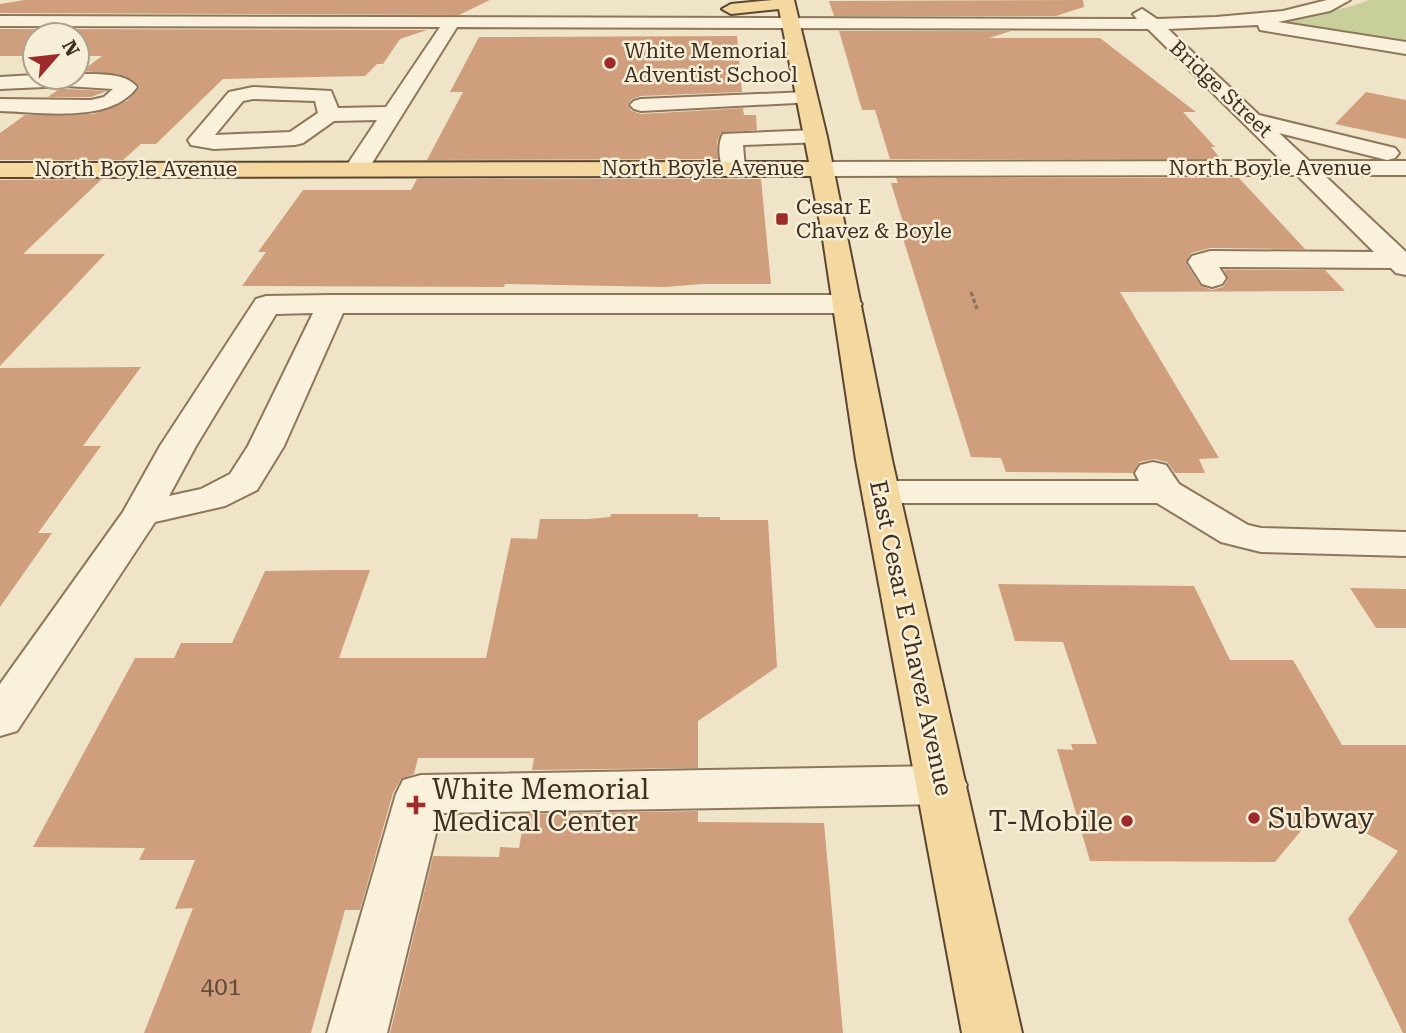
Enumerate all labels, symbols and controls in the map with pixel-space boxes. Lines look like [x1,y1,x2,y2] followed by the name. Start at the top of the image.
[21,21,91,91] north arrow
[1165,35,1277,143] street label: Bridge Street
[57,36,84,60] text: N
[624,39,798,87] place label: White Memorial Adventist School
[602,55,618,71] marker: White Memorial Adventist School
[602,156,804,180] street label: North Boyle Avenue
[1169,156,1371,180] street label: North Boyle Avenue
[35,157,237,181] street label: North Boyle Avenue
[796,195,952,243] place label: Cesar E Chavez & Boyle
[774,211,790,227] marker: Cesar E Chavez & Boyle
[864,478,958,798] street label: East Cesar E Chavez Avenue
[432,773,650,838] place label: White Memorial Medical Center
[406,795,426,815] marker: White Memorial Medical Center
[1268,802,1375,835] place label: Subway
[988,805,1113,838] place label: T-Mobile
[1246,810,1262,826] marker: Subway
[1119,813,1135,829] marker: T-Mobile
[201,973,241,1001] house number: 401

